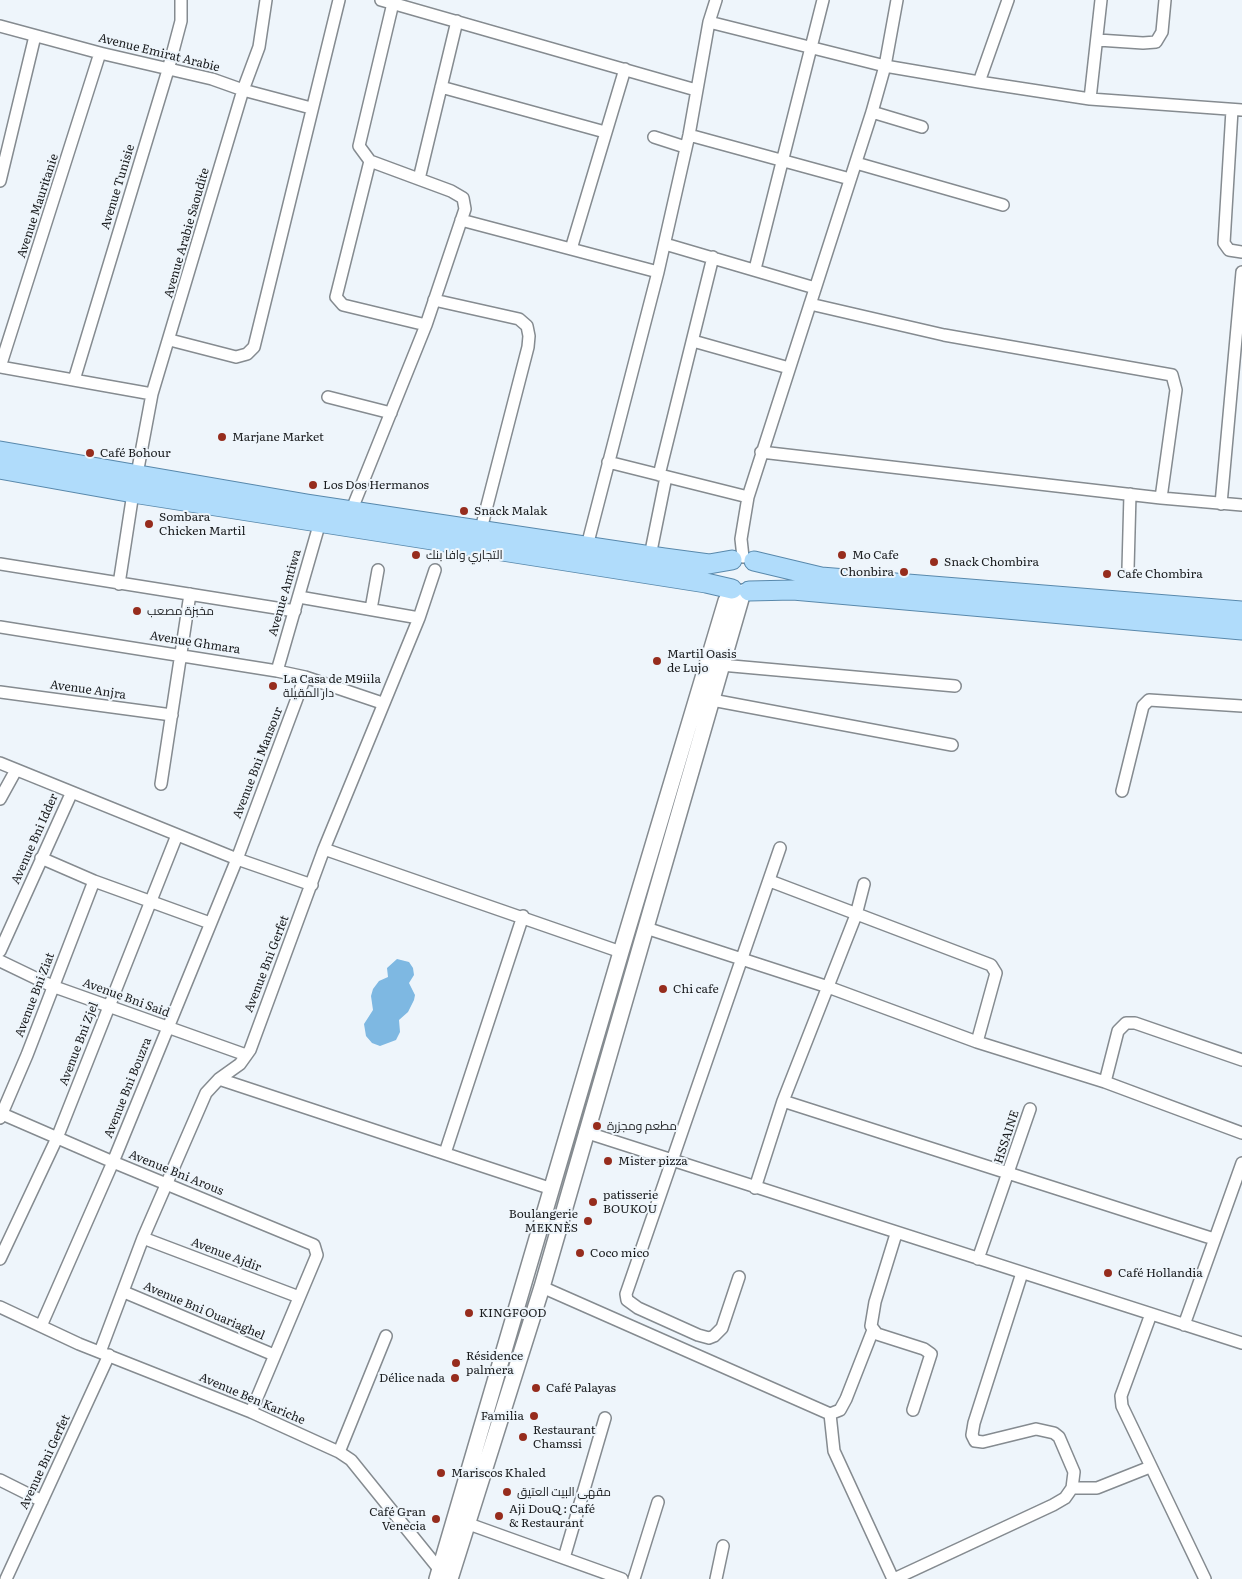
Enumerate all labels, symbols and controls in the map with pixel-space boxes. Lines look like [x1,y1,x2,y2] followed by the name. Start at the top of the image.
[97,31,221,75] street label: Avenue Emirat Arabie
[98,143,138,231] street label: Avenue Tunisie
[14,152,62,260] street label: Avenue Mauritanie
[161,166,213,300] street label: Avenue Arabie Saoudite
[232,430,324,444] place label: Marjane Market
[216,431,228,443] marker: Marjane Market
[100,446,171,460] place label: Café Bohour
[84,447,96,459] marker: Café Bohour
[323,478,429,492] place label: Los Dos Hermanos
[307,479,319,491] marker: Los Dos Hermanos
[474,504,547,518] place label: Snack Malak
[458,505,470,517] marker: Snack Malak
[159,510,245,538] place label: Sombara Chicken Martil
[143,518,155,530] marker: Sombara Chicken Martil
[266,548,304,638] street label: Avenue Amtiwa
[426,548,503,562] place label: التجاري وافا بنك
[852,548,899,562] place label: Mo Cafe
[410,549,422,561] marker: التجاري وافا بنك
[836,549,848,561] marker: Mo Cafe
[944,555,1039,569] place label: Snack Chombira
[928,556,940,568] marker: Snack Chombira
[840,565,894,579] place label: Chonbira
[898,566,910,578] marker: Chonbira
[1117,567,1203,581] place label: Cafe Chombira
[1101,568,1113,580] marker: Cafe Chombira
[147,604,214,618] place label: مخبزة مصعب
[131,605,143,617] marker: مخبزة مصعب
[149,629,241,657] street label: Avenue Ghmara
[667,647,736,675] place label: Martil Oasis de Lujo
[651,655,663,667] marker: Martil Oasis de Lujo
[283,672,381,700] place label: La Casa de M9iila دار المقيلة
[49,678,127,702] street label: Avenue Anjra
[267,680,279,692] marker: La Casa de M9iila دار المقيلة
[230,705,286,821] street label: Avenue Bni Mansour
[9,791,61,887] street label: Avenue Bni Idder
[242,913,292,1015] street label: Avenue Bni Gerfet
[12,951,58,1039] street label: Avenue Bni Ziat
[80,976,172,1020] street label: Avenue Bni Said
[673,982,719,996] place label: Chi cafe
[657,983,669,995] marker: Chi cafe
[56,1000,102,1088] street label: Avenue Bni Zjel
[101,1036,155,1140] street label: Avenue Bni Bouzra
[992,1108,1022,1166] street label: HSSAINE
[607,1119,677,1133] place label: مطعم ومجزرة
[591,1120,603,1132] marker: مطعم ومجزرة
[127,1147,225,1199] street label: Avenue Bni Arous
[618,1154,688,1168] place label: Mister pizza
[602,1155,614,1167] marker: Mister pizza
[603,1188,658,1216] place label: patisserie BOUKOU
[587,1196,599,1208] marker: patisserie BOUKOU
[509,1207,578,1235] place label: Boulangerie MEKNÈS
[582,1215,594,1227] marker: Boulangerie MEKNÈS
[189,1235,263,1275] street label: Avenue Ajdir
[590,1246,649,1260] place label: Coco mico
[574,1247,586,1259] marker: Coco mico
[1118,1266,1203,1280] place label: Café Hollandia
[1102,1267,1114,1279] marker: Café Hollandia
[141,1279,267,1343] street label: Avenue Bni Ouariaghel
[479,1306,547,1320] place label: KINGFOOD
[463,1307,475,1319] marker: KINGFOOD
[466,1349,523,1377] place label: Résidence palmera
[450,1357,462,1369] marker: Résidence palmera
[197,1370,307,1428] street label: Avenue Ben Kariche
[379,1371,445,1385] place label: Délice nada
[449,1372,461,1384] marker: Délice nada
[546,1381,616,1395] place label: Café Palayas
[530,1382,542,1394] marker: Café Palayas
[481,1409,524,1423] place label: Familia
[528,1410,540,1422] marker: Familia
[17,1412,73,1512] street label: Avenue Bni Gerfet
[533,1423,596,1451] place label: Restaurant Chamssi
[517,1431,529,1443] marker: Restaurant Chamssi
[451,1466,546,1480] place label: Mariscos Khaled
[435,1467,447,1479] marker: Mariscos Khaled
[517,1485,611,1499] place label: مقهى البيت العتيق
[501,1486,513,1498] marker: مقهى البيت العتيق
[509,1502,595,1530] place label: Aji DouQ : Café & Restaurant
[369,1505,426,1533] place label: Café Gran Venecia
[493,1510,505,1522] marker: Aji DouQ : Café & Restaurant
[430,1513,442,1525] marker: Café Gran Venecia

